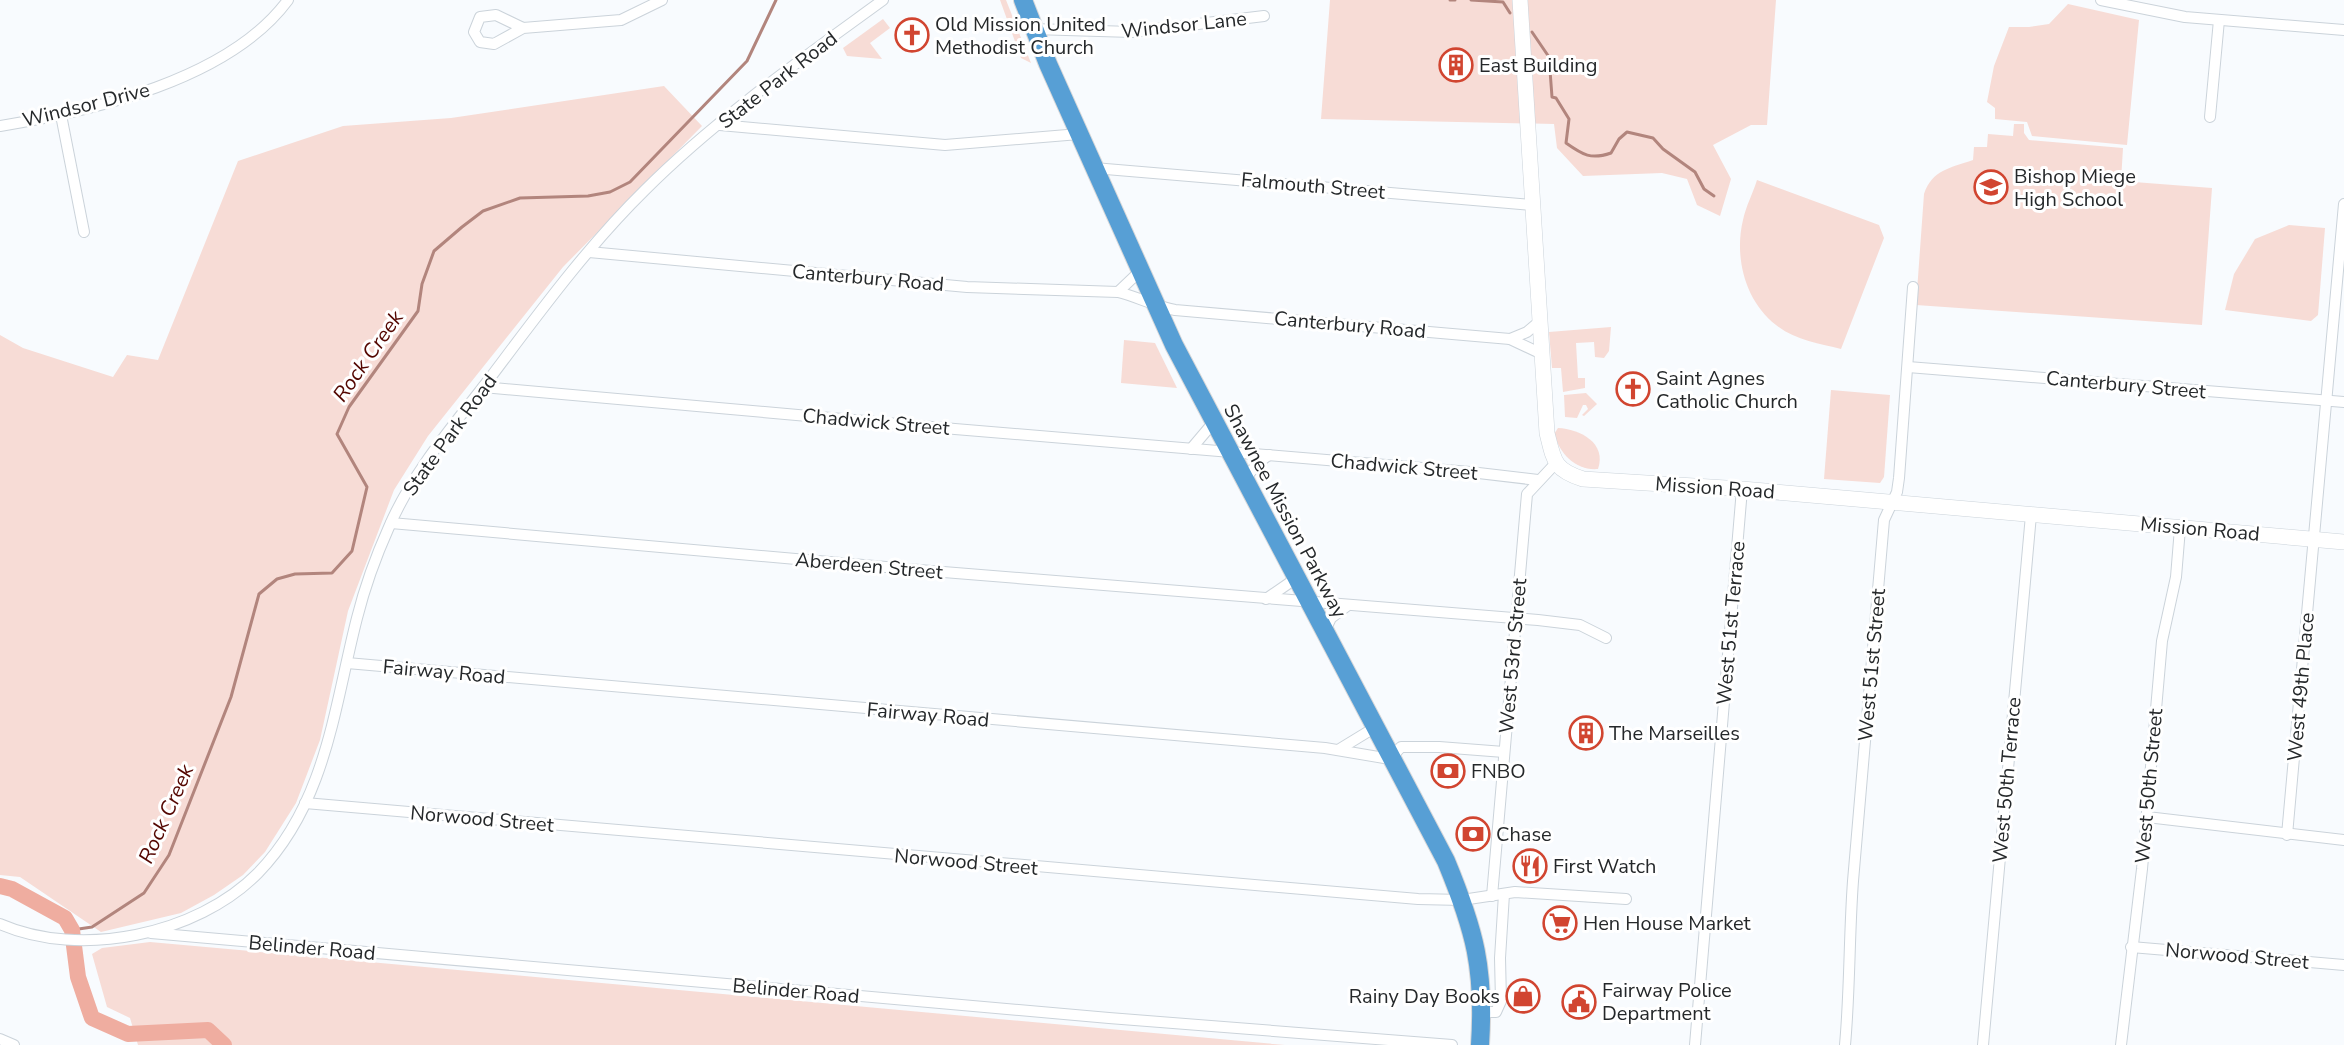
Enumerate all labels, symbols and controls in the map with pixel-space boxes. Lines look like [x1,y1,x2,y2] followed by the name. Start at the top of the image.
[1120,5,1248,45] street label: Windsor Lane
[935,11,1106,61] place label: Old Mission United Methodist Church
[894,17,930,53] church icon: Old Mission United Methodist Church
[713,25,843,135] street label: State Park Road
[1438,47,1474,83] building icon: East Building
[1479,52,1597,79] place label: East Building
[20,76,152,134] street label: Windsor Drive
[2014,163,2136,213] place label: Bishop Miege High School
[1240,166,1387,206] street label: Falmouth Street
[1973,169,2009,205] school or university icon: Bishop Miege High School
[791,258,945,298] street label: Canterbury Road
[326,304,410,407] water label: Rock Creek
[1273,305,1427,345] street label: Canterbury Road
[1656,365,1798,415] place label: Saint Agnes Catholic Church
[2045,365,2208,406] street label: Canterbury Street
[397,369,503,501] street label: State Park Road
[1615,371,1651,407] church icon: Saint Agnes Catholic Church
[1217,399,1353,623] street label: Shawnee Mission Parkway
[801,402,952,442] street label: Chadwick Street
[1329,447,1480,487] street label: Chadwick Street
[1654,470,1776,506] street label: Mission Road
[2139,510,2261,548] street label: Mission Road
[1710,540,1752,706] street label: West 51st Terrace
[794,546,945,586] street label: Aberdeen Street
[1493,576,1533,735] street label: West 53rd Street
[1852,586,1892,743] street label: West 51st Street
[2281,611,2321,763] street label: West 49th Place
[382,653,506,691] street label: Fairway Road
[866,696,990,734] street label: Fairway Road
[1986,696,2028,864] street label: West 50th Terrace
[2129,707,2169,864] street label: West 50th Street
[1568,715,1604,751] building icon: The Marseilles
[1609,720,1740,747] place label: The Marseilles
[1430,753,1466,789] bank icon: FNBO
[1471,758,1526,785] place label: FNBO
[132,760,200,868] water label: Rock Creek
[409,799,556,839] street label: Norwood Street
[1455,816,1491,852] bank icon: Chase
[1496,821,1552,848] place label: Chase
[893,842,1040,882] street label: Norwood Street
[1512,848,1548,884] restaurant icon: First Watch
[1553,853,1656,880] place label: First Watch
[1542,905,1578,941] supermarket icon: Hen House Market
[1583,910,1752,937] place label: Hen House Market
[247,929,377,967] street label: Belinder Road
[2164,936,2311,976] street label: Norwood Street
[731,972,861,1010] street label: Belinder Road
[1602,977,1732,1027] place label: Fairway Police Department
[1505,978,1541,1014] shop icon: Rainy Day Books
[1349,983,1500,1010] place label: Rainy Day Books
[1561,984,1597,1020] public building icon: Fairway Police Department

